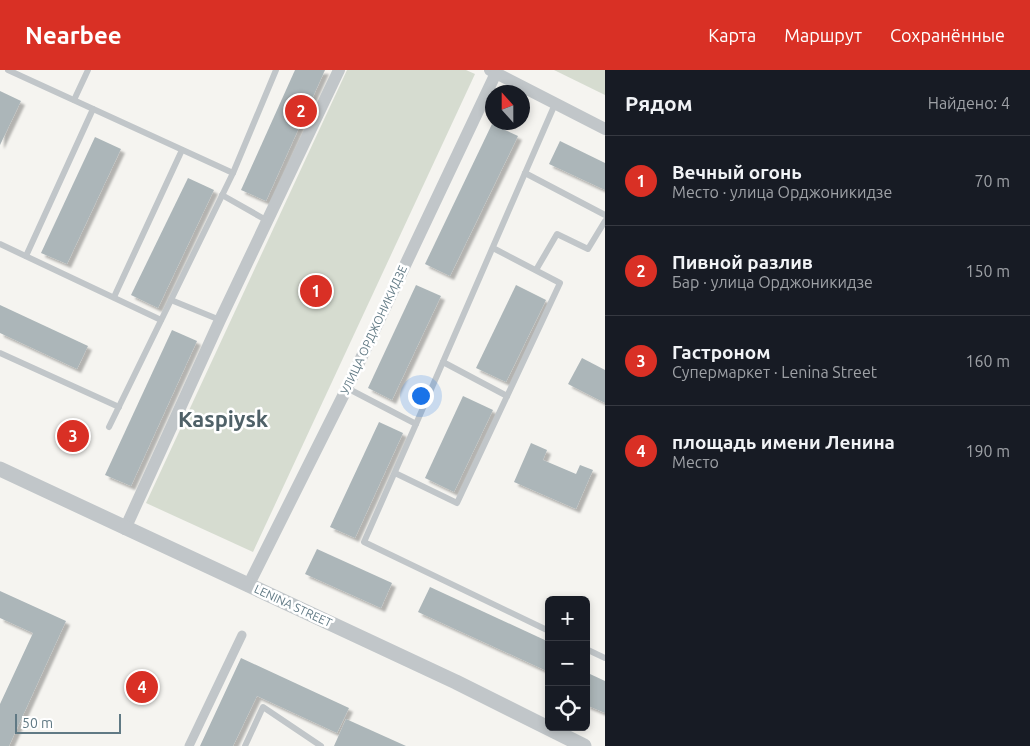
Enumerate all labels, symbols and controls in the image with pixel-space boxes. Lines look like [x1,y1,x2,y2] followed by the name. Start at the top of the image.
[25,22,122,49] text: Nearbee
[708,25,756,45] text: Карта
[784,25,862,45] text: Маршрут
[890,25,1005,45] text: Сохранённые
[485,85,530,130] north arrow
[625,91,693,115] text: Рядом
[285,92,317,130] pin: 2
[928,94,1010,112] text: Найдено: 4
[672,161,802,183] text: Вечный огонь
[636,172,646,190] text: 1
[974,172,1010,190] text: 70 m
[672,183,892,201] text: Место · улица Орджоникидзе
[672,251,813,273] text: Пивной разлив
[636,262,646,280] text: 2
[965,262,1010,280] text: 150 m
[338,263,409,396] street label: УЛИЦА ОРДЖОНИКИДЗЕ
[300,272,332,310] pin: 1
[672,273,873,291] text: Бар · улица Орджоникидзе
[672,341,770,363] text: Гастроном
[636,352,646,370] text: 3
[965,352,1010,370] text: 160 m
[672,363,877,381] text: Супермаркет · Lenina Street
[408,383,434,409] your location
[178,406,269,431] district label: Kaspiysk
[57,417,89,455] pin: 3
[672,431,895,453] text: площадь имени Ленина
[636,442,646,460] text: 4
[965,442,1010,460] text: 190 m
[672,453,719,471] text: Место
[252,582,334,629] street label: LENINA STREET
[545,596,590,731] map controls
[545,596,590,641] button: +
[545,641,590,686] button: −
[126,668,158,706] pin: 4
[545,686,590,731] button: locate
[15,711,121,734] scale bar
[22,715,53,731] text: 50 m

